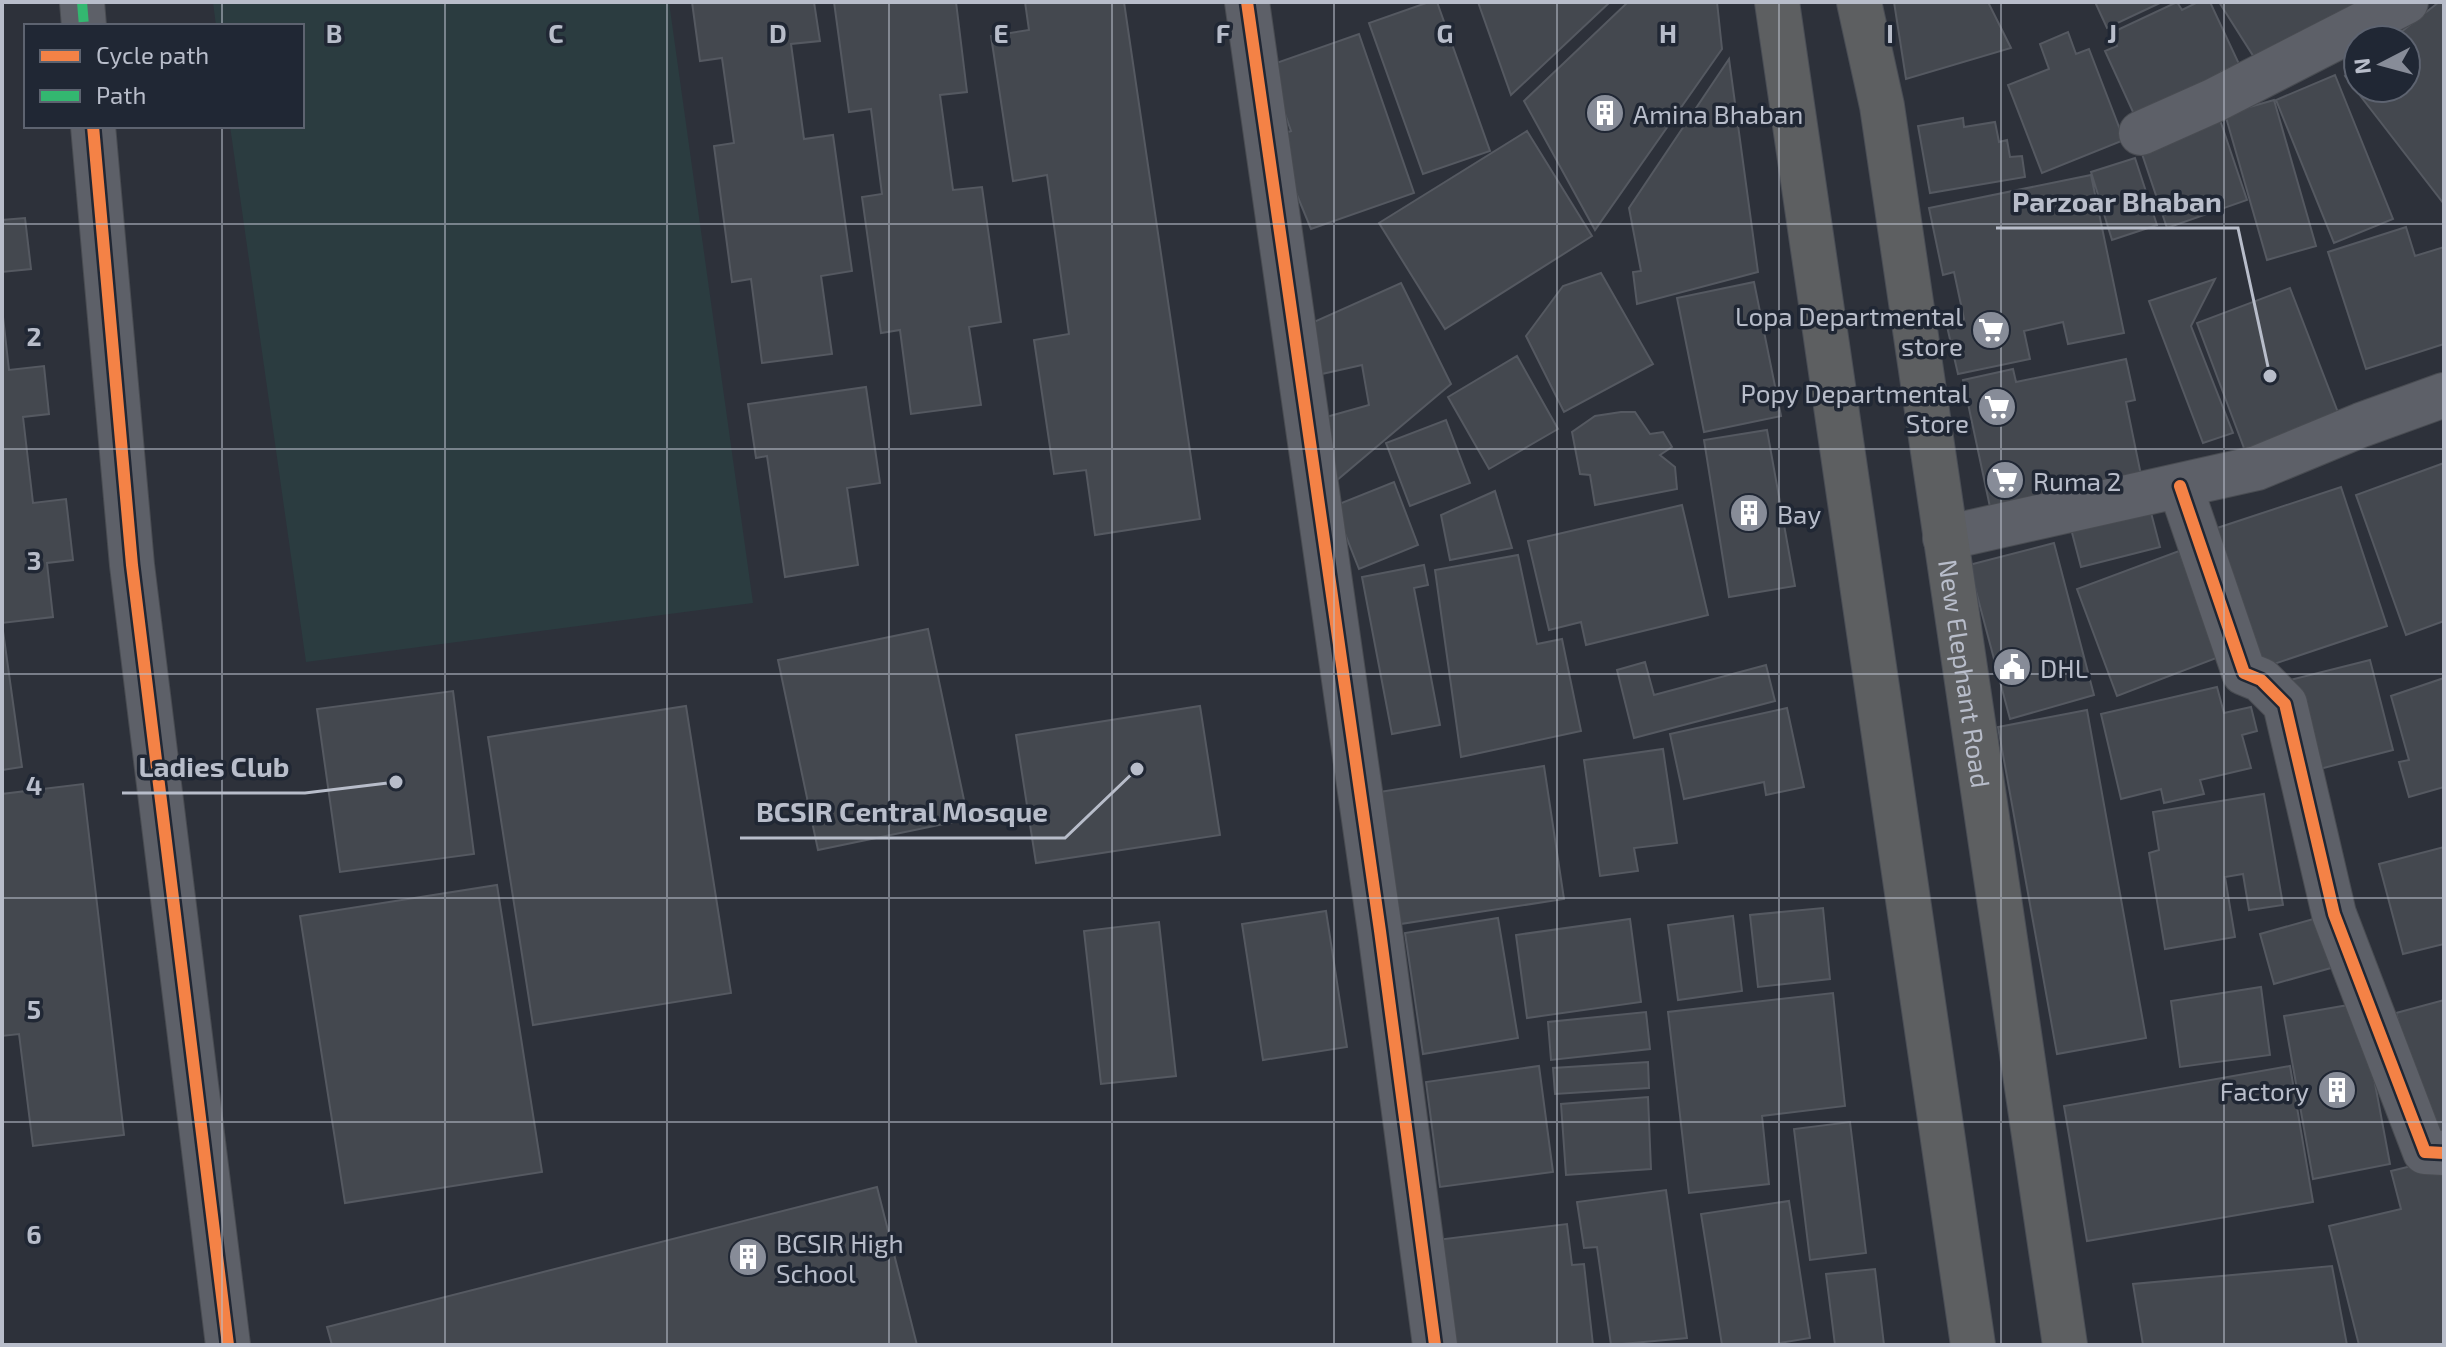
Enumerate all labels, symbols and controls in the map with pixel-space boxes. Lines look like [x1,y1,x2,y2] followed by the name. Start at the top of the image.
[326,17,342,48] text: B
[548,17,564,48] text: C
[769,17,787,48] text: D
[993,17,1009,48] text: E
[1216,17,1230,48] text: F
[1437,17,1453,48] text: G
[1659,17,1677,48] text: H
[1886,17,1894,48] text: I
[2107,17,2117,48] text: J
[24,24,304,128] legend
[2342,24,2422,104] north arrow
[96,40,209,69] text: Cycle path
[2347,57,2375,75] text: N
[96,80,146,109] text: Path
[1584,92,1626,134] building icon: Amina Bhaban
[1633,98,1803,129] place label: Amina Bhaban
[1996,176,2238,228] callout: Parzoar Bhaban
[2012,184,2222,218] text: Parzoar Bhaban
[1735,300,1963,361] place label: Lopa Departmental store
[1970,309,2012,351] supermarket icon: Lopa Departmental store
[26,320,42,351] text: 2
[1740,377,1969,438] place label: Popy Departmental Store
[1976,386,2018,428] supermarket icon: Popy Departmental Store
[1984,459,2026,501] supermarket icon: Ruma 2
[2033,465,2121,496] place label: Ruma 2
[1728,492,1770,534] building icon: Bay
[1777,498,1821,529] place label: Bay
[27,544,41,575] text: 3
[1934,557,1998,790] street label: New Elephant Road
[1991,646,2033,688] public building icon: DHL
[2040,652,2088,683] place label: DHL
[122,741,305,793] callout: Ladies Club
[138,749,290,783] text: Ladies Club
[26,769,42,800] text: 4
[740,786,1065,838] callout: BCSIR Central Mosque
[756,794,1048,828] text: BCSIR Central Mosque
[27,993,41,1024] text: 5
[2316,1069,2358,1111] building icon: Factory
[2220,1075,2309,1106] place label: Factory
[26,1218,42,1249] text: 6
[776,1227,904,1288] place label: BCSIR High School
[727,1236,769,1278] building icon: BCSIR High School

